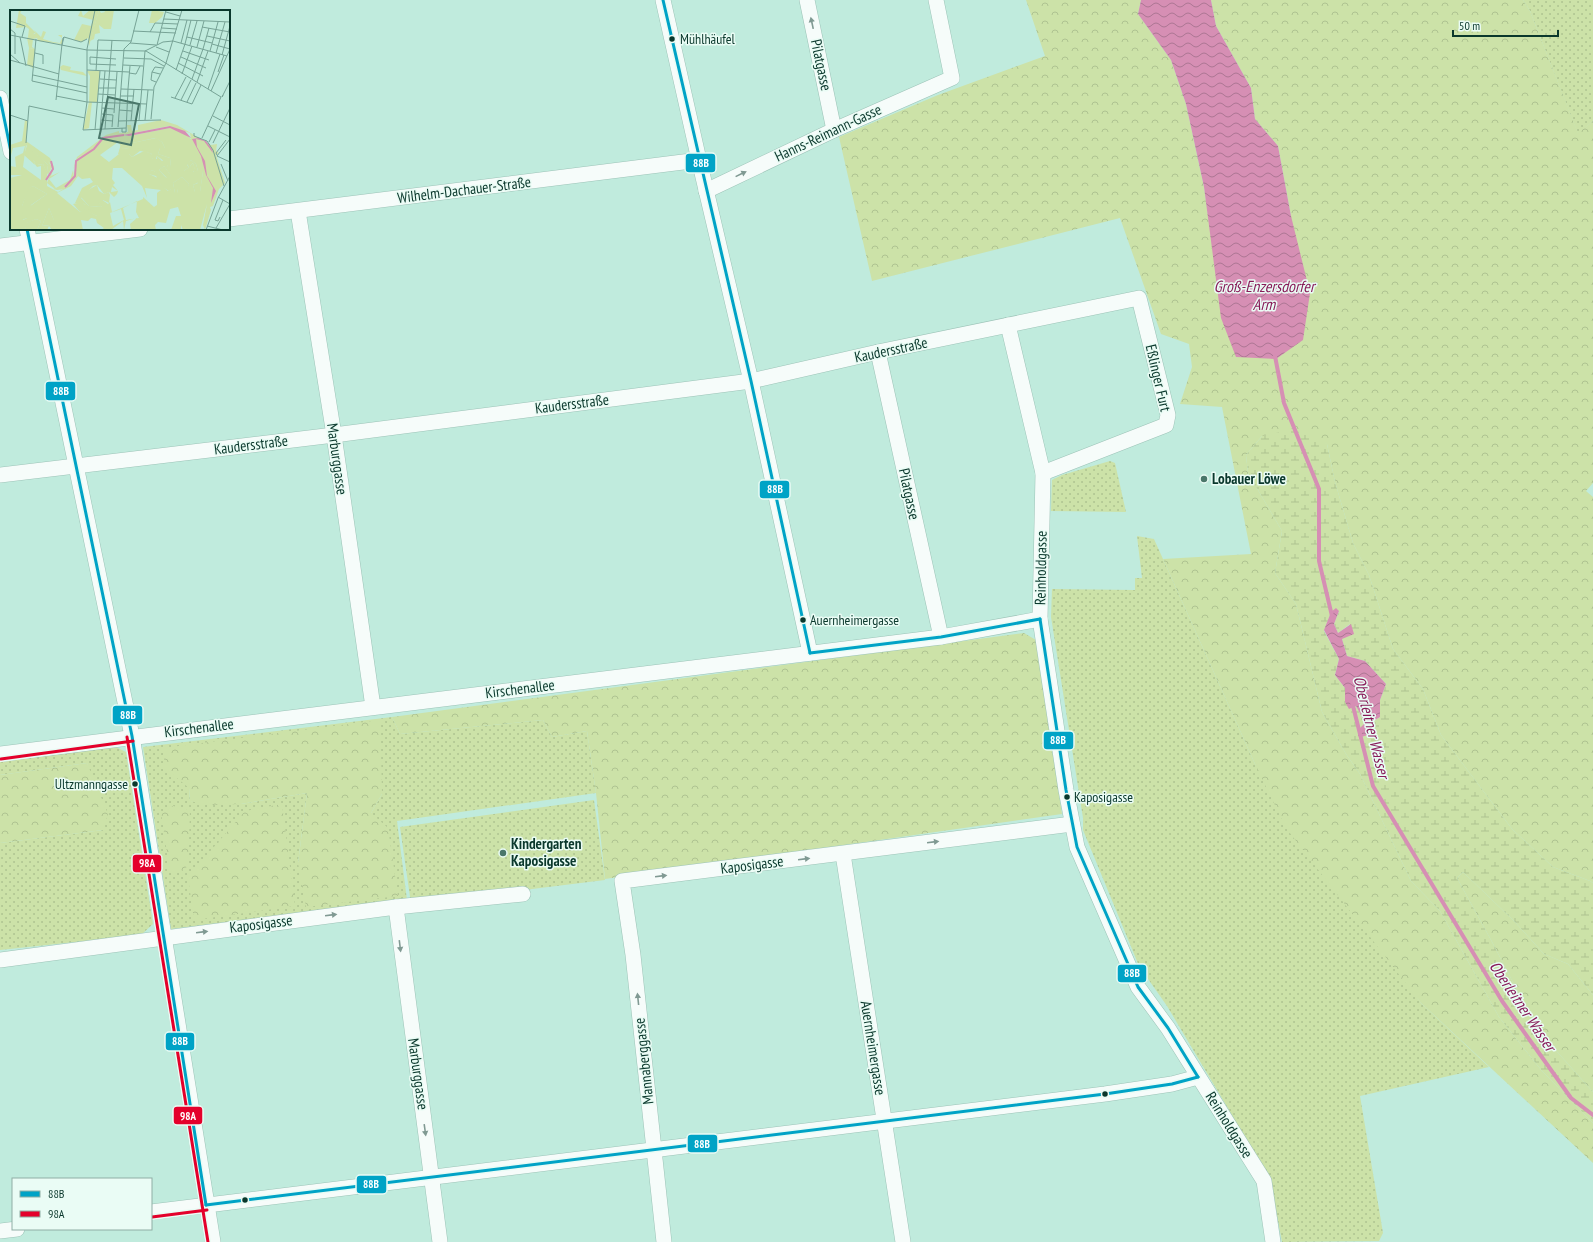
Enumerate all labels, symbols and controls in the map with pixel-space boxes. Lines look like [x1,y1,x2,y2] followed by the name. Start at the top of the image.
[10,10,230,230] inset map
[1453,12,1558,38] scale bar
[809,17,815,29] one-way arrow
[1459,18,1480,33] text: 50 m
[680,30,736,48] place label: Mühlhäufel
[667,34,677,44] marker: Mühlhäufel
[807,37,836,92] street label: Pilatgasse
[771,99,884,166] street label: Hanns-Reimann-Gasse
[685,153,716,173] line badge: 88B
[693,156,710,170] text: 88B
[735,171,747,177] one-way arrow
[396,172,532,207] street label: Wilhelm-Dachauer-Straße
[1214,276,1317,314] water label: Groß-Enzersdorfer Arm
[853,332,929,367] street label: Kaudersstraße
[1142,342,1175,413] street label: Eßlinger Furt
[45,381,76,401] line badge: 88B
[53,384,70,398] text: 88B
[534,390,610,417] street label: Kaudersstraße
[323,422,352,496] street label: Marburggasse
[213,431,289,458] street label: Kaudersstraße
[895,466,924,521] street label: Pilatgasse
[1212,469,1286,488] place label: Lobauer Löwe
[1199,474,1209,484] marker: Lobauer Löwe
[759,480,790,499] line badge: 88B
[767,482,784,496] text: 88B
[1030,531,1051,605] street label: Reinholdgasse
[810,611,899,629] place label: Auernheimergasse
[798,615,808,625] marker: Auernheimergasse
[1350,674,1395,783] water label: Oberleitner Wasser
[484,675,556,702] street label: Kirschenallee
[112,705,143,725] line badge: 88B
[120,708,137,722] text: 88B
[163,714,235,741] street label: Kirschenallee
[1043,731,1074,750] line badge: 88B
[1050,733,1067,747] text: 88B
[55,775,128,793] place label: Ultzmanngasse
[130,779,140,789] marker: Ultzmanngasse
[1074,788,1133,806] place label: Kaposigasse
[1062,792,1072,802] marker: Kaposigasse
[511,834,582,870] place label: Kindergarten Kaposigasse
[927,839,939,846] one-way arrow
[498,848,508,858] marker: Kindergarten Kaposigasse
[719,851,784,878] street label: Kaposigasse
[132,854,162,873] line badge: 98A
[139,856,156,870] text: 98A
[798,856,810,862] one-way arrow
[655,873,667,879] one-way arrow
[228,910,293,937] street label: Kaposigasse
[325,912,337,918] one-way arrow
[196,929,208,935] one-way arrow
[397,940,403,952] one-way arrow
[1485,957,1562,1057] water label: Oberleitner Wasser
[1117,964,1147,983] line badge: 88B
[1124,966,1141,980] text: 88B
[634,993,641,1005] one-way arrow
[857,999,890,1097] street label: Auernheimergasse
[630,1017,657,1105] street label: Mannaberggasse
[165,1032,195,1051] line badge: 88B
[172,1034,189,1048] text: 88B
[404,1037,433,1111] street label: Marburggasse
[1202,1088,1257,1161] street label: Reinholdgasse
[1100,1089,1110,1099] unlabelled marker
[173,1106,203,1125] line badge: 98A
[180,1109,197,1123] text: 98A
[422,1124,428,1136] one-way arrow
[687,1134,718,1153] line badge: 88B
[694,1137,711,1151] text: 88B
[356,1175,387,1194] line badge: 88B
[363,1177,380,1191] text: 88B
[12,1178,152,1230] legend
[48,1186,65,1201] text: 88B
[240,1195,250,1205] unlabelled marker
[48,1206,65,1221] text: 98A

